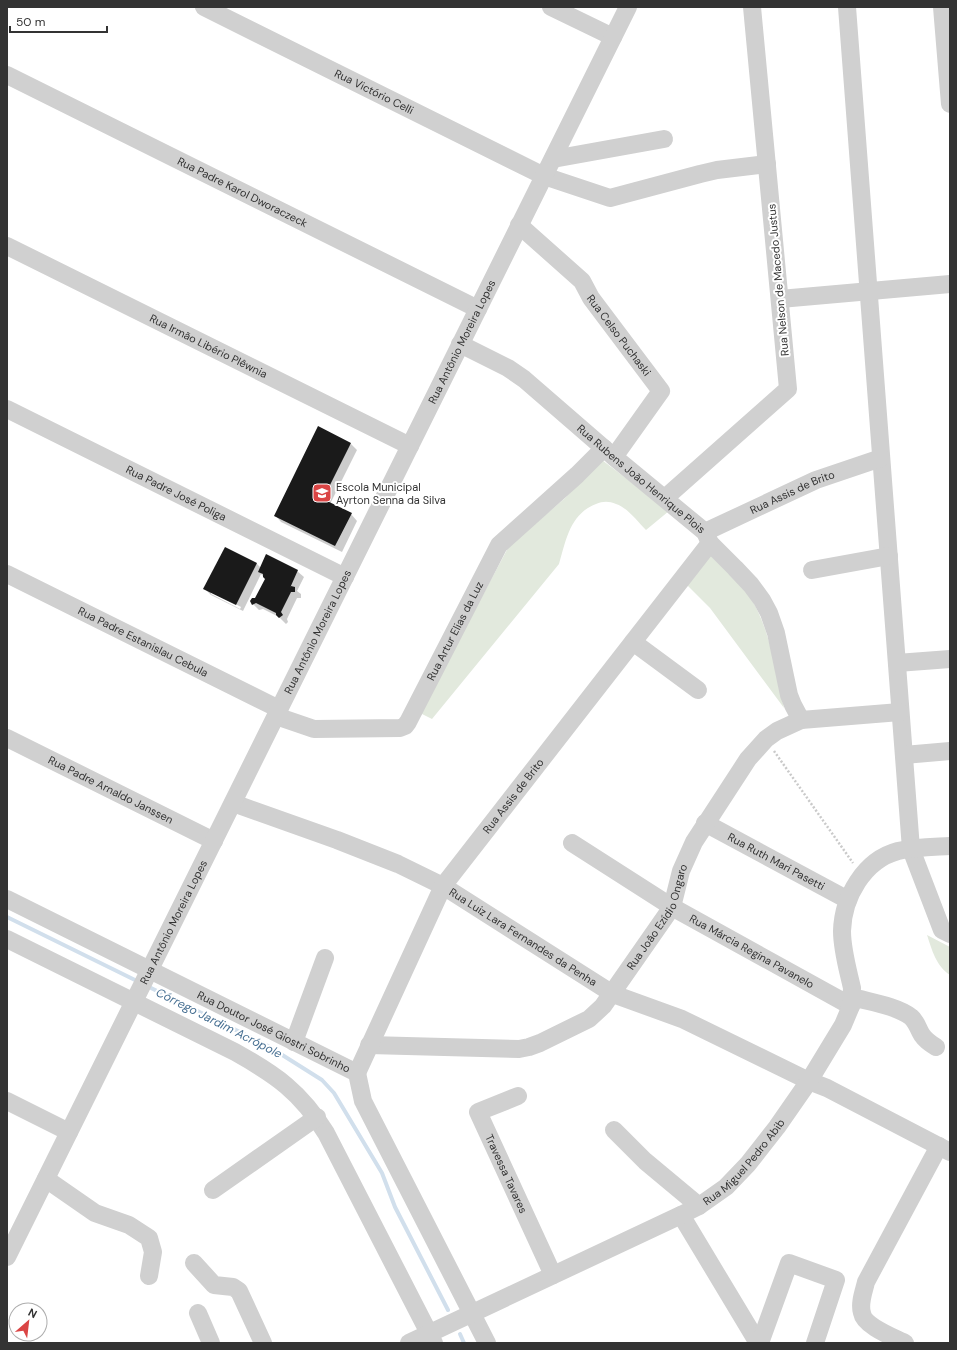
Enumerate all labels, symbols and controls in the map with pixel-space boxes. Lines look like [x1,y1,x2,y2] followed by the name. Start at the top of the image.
[10,8,107,34] scale bar
[16,14,45,30] text: 50 m
[332,66,416,117] street label: Rua Victório Celli
[175,154,310,230] street label: Rua Padre Karol Dworaczeck
[764,203,792,357] street label: Rua Nelson de Macedo Justus
[425,277,498,406] street label: Rua Antônio Moreira Lopes
[584,292,654,379] street label: Rua Celso Puchaski
[147,311,270,381] street label: Rua Irmão Libério Plêwnia
[574,421,708,536] street label: Rua Rubens João Henrique Plois
[124,462,229,524] street label: Rua Padre José Poliga
[748,467,836,517] street label: Rua Assis de Brito
[336,480,446,507] place label: Escola Municipal Ayrton Senna da Silva
[311,482,333,504] school or university icon: Escola Municipal Ayrton Senna da Silva
[281,567,354,696] street label: Rua Antônio Moreira Lopes
[424,579,486,683] street label: Rua Artur Elias da Luz
[76,603,211,680] street label: Rua Padre Estanislau Cebula
[46,753,176,827] street label: Rua Padre Arnaldo Janssen
[480,756,547,836] street label: Rua Assis de Brito
[725,830,827,893] street label: Rua Ruth Mari Pasetti
[137,858,210,986] street label: Rua Antônio Moreira Lopes
[623,861,690,973] street label: Rua João Ezídio Ongaro
[447,885,600,989] street label: Rua Luiz Lara Fernandes da Penha
[687,911,817,991] street label: Rua Márcia Regina Pavanelo
[153,984,285,1062] water label: Córrego Jardim Acrópole
[195,988,353,1076] street label: Rua Doutor José Giostri Sobrinho
[700,1116,788,1208] street label: Rua Miguel Pedro Abib
[482,1132,531,1215] street label: Travessa Tavares
[8,1302,48,1342] north arrow
[26,1305,40,1321] text: N

